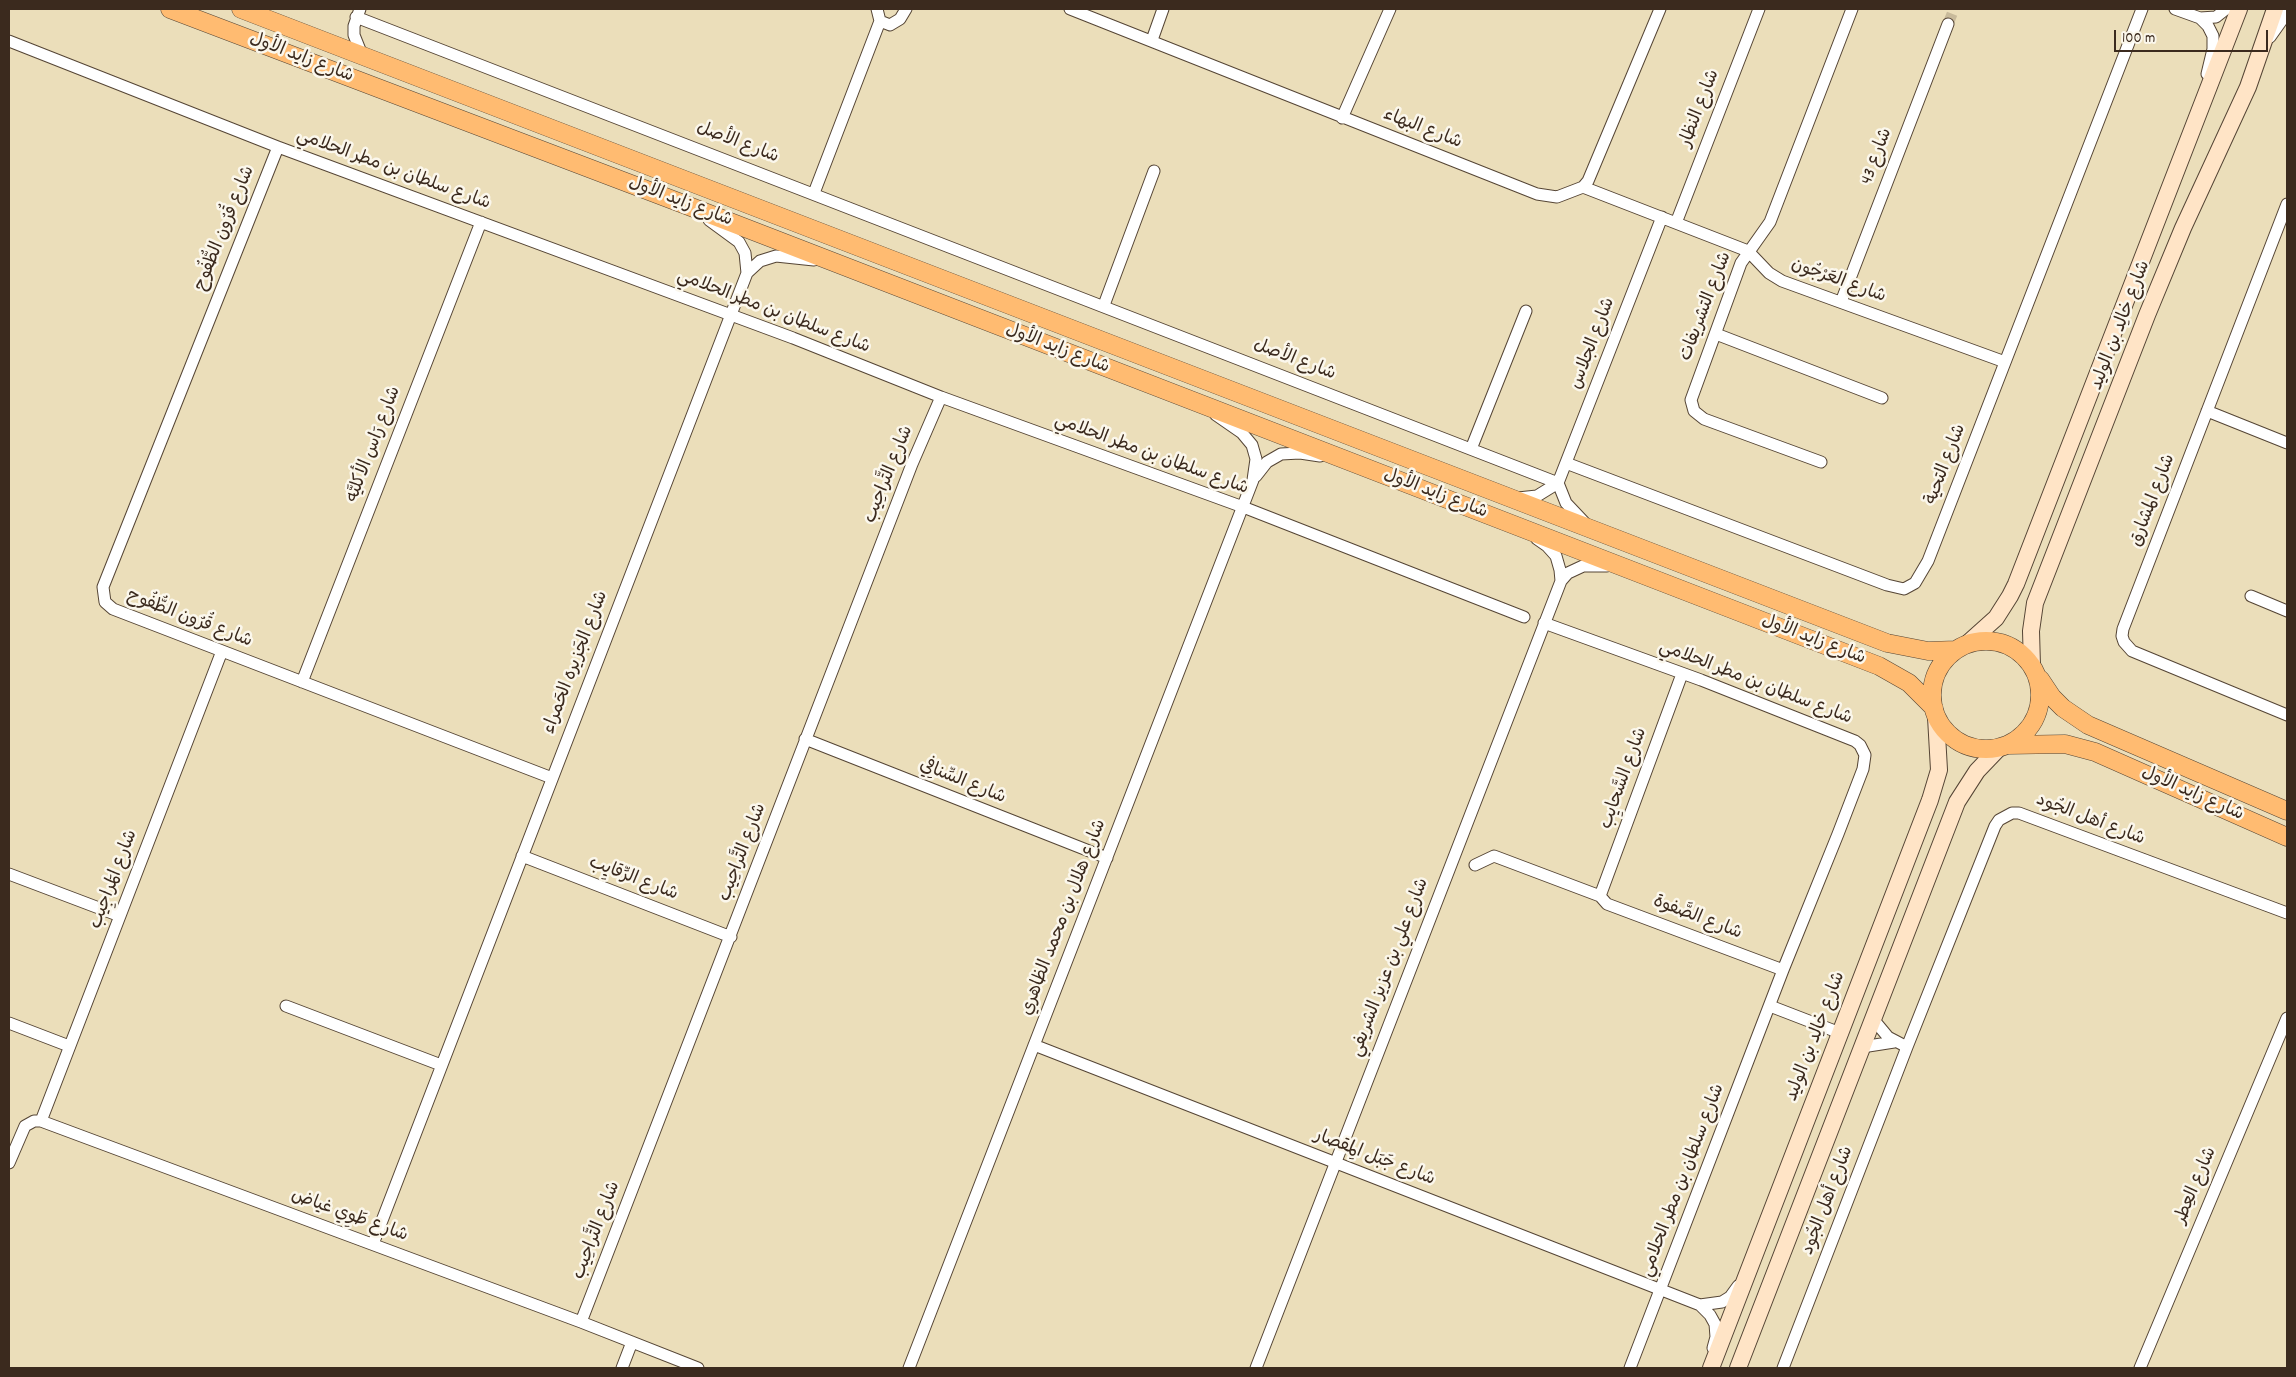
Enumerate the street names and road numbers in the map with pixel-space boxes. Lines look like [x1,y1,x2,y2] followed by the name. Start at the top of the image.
[246,29,356,89] street label: شارع زايد الأول
[1676,67,1726,151] street label: شارع النظار
[1379,105,1465,155] street label: شارع البهاء
[693,118,781,170] street label: شارع الأصل
[293,126,493,216] street label: شارع سلطان بن مطر الحلامي
[1857,126,1899,188] street label: شارع 43
[191,163,261,295] street label: شارع قُرُون الطُّفُوح
[625,173,735,233] street label: شارع زايد الأول
[1676,250,1738,364] street label: شارع التشريفات
[1788,255,1888,309] street label: شارع العَرْجُون
[2087,258,2157,394] street label: شارع خالِد بن الوليد
[674,266,872,360] street label: شارع سلطان بن مطر الحلامي
[1567,295,1621,393] street label: شارع الجلاس
[1002,320,1112,380] street label: شارع زايد الأول
[1250,335,1338,387] street label: شارع الأصل
[343,384,407,506] street label: شارع رَاس الأكليَّه
[1051,411,1251,501] street label: شارع سلطان بن مطر الحلامي
[1922,422,1972,508] street label: شارع التحية
[861,423,919,527] street label: شارع التَّراحِيب
[2127,452,2181,550] street label: شارع المشارق
[1380,465,1490,525] street label: شارع زايد الأول
[123,586,255,654] street label: شارع قُرُون الطُّفُوح
[540,588,614,738] street label: شارع الجَزيره الحَمراء
[1758,611,1868,671] street label: شارع زايد الأول
[1656,637,1854,731] street label: شارع سلطان بن مطر الحلامي
[1597,725,1653,833] street label: شارع السَّحايِب
[916,756,1008,810] street label: شارع السِّنافِي
[2138,763,2246,827] street label: شارع زايد الأول
[2033,790,2147,852] street label: شارع أهل الجُود
[715,801,773,905] street label: شارع التَّراحِيب
[1018,817,1112,1019] street label: شارع هلال بن محمد الظاهري
[86,828,144,932] street label: شارع المَراجِيب
[585,853,681,907] street label: شارع الرِّقايِب
[1347,876,1435,1060] street label: شارع علي بن عزيز الشريفي
[1649,892,1745,946] street label: شارع الصَّفوة
[1782,969,1852,1105] street label: شارع خالِد بن الوليد
[1637,1082,1731,1280] street label: شارع سلطان بن مطر الحلامي
[1310,1126,1438,1192] street label: شارع جَبَل المِقصار
[1798,1144,1860,1258] street label: شارع أهل الجُود
[2171,1145,2223,1227] street label: شارع العِطر
[569,1179,627,1283] street label: شارع التَّراحِيب
[288,1186,410,1248] street label: شارع طَوِي غياض

